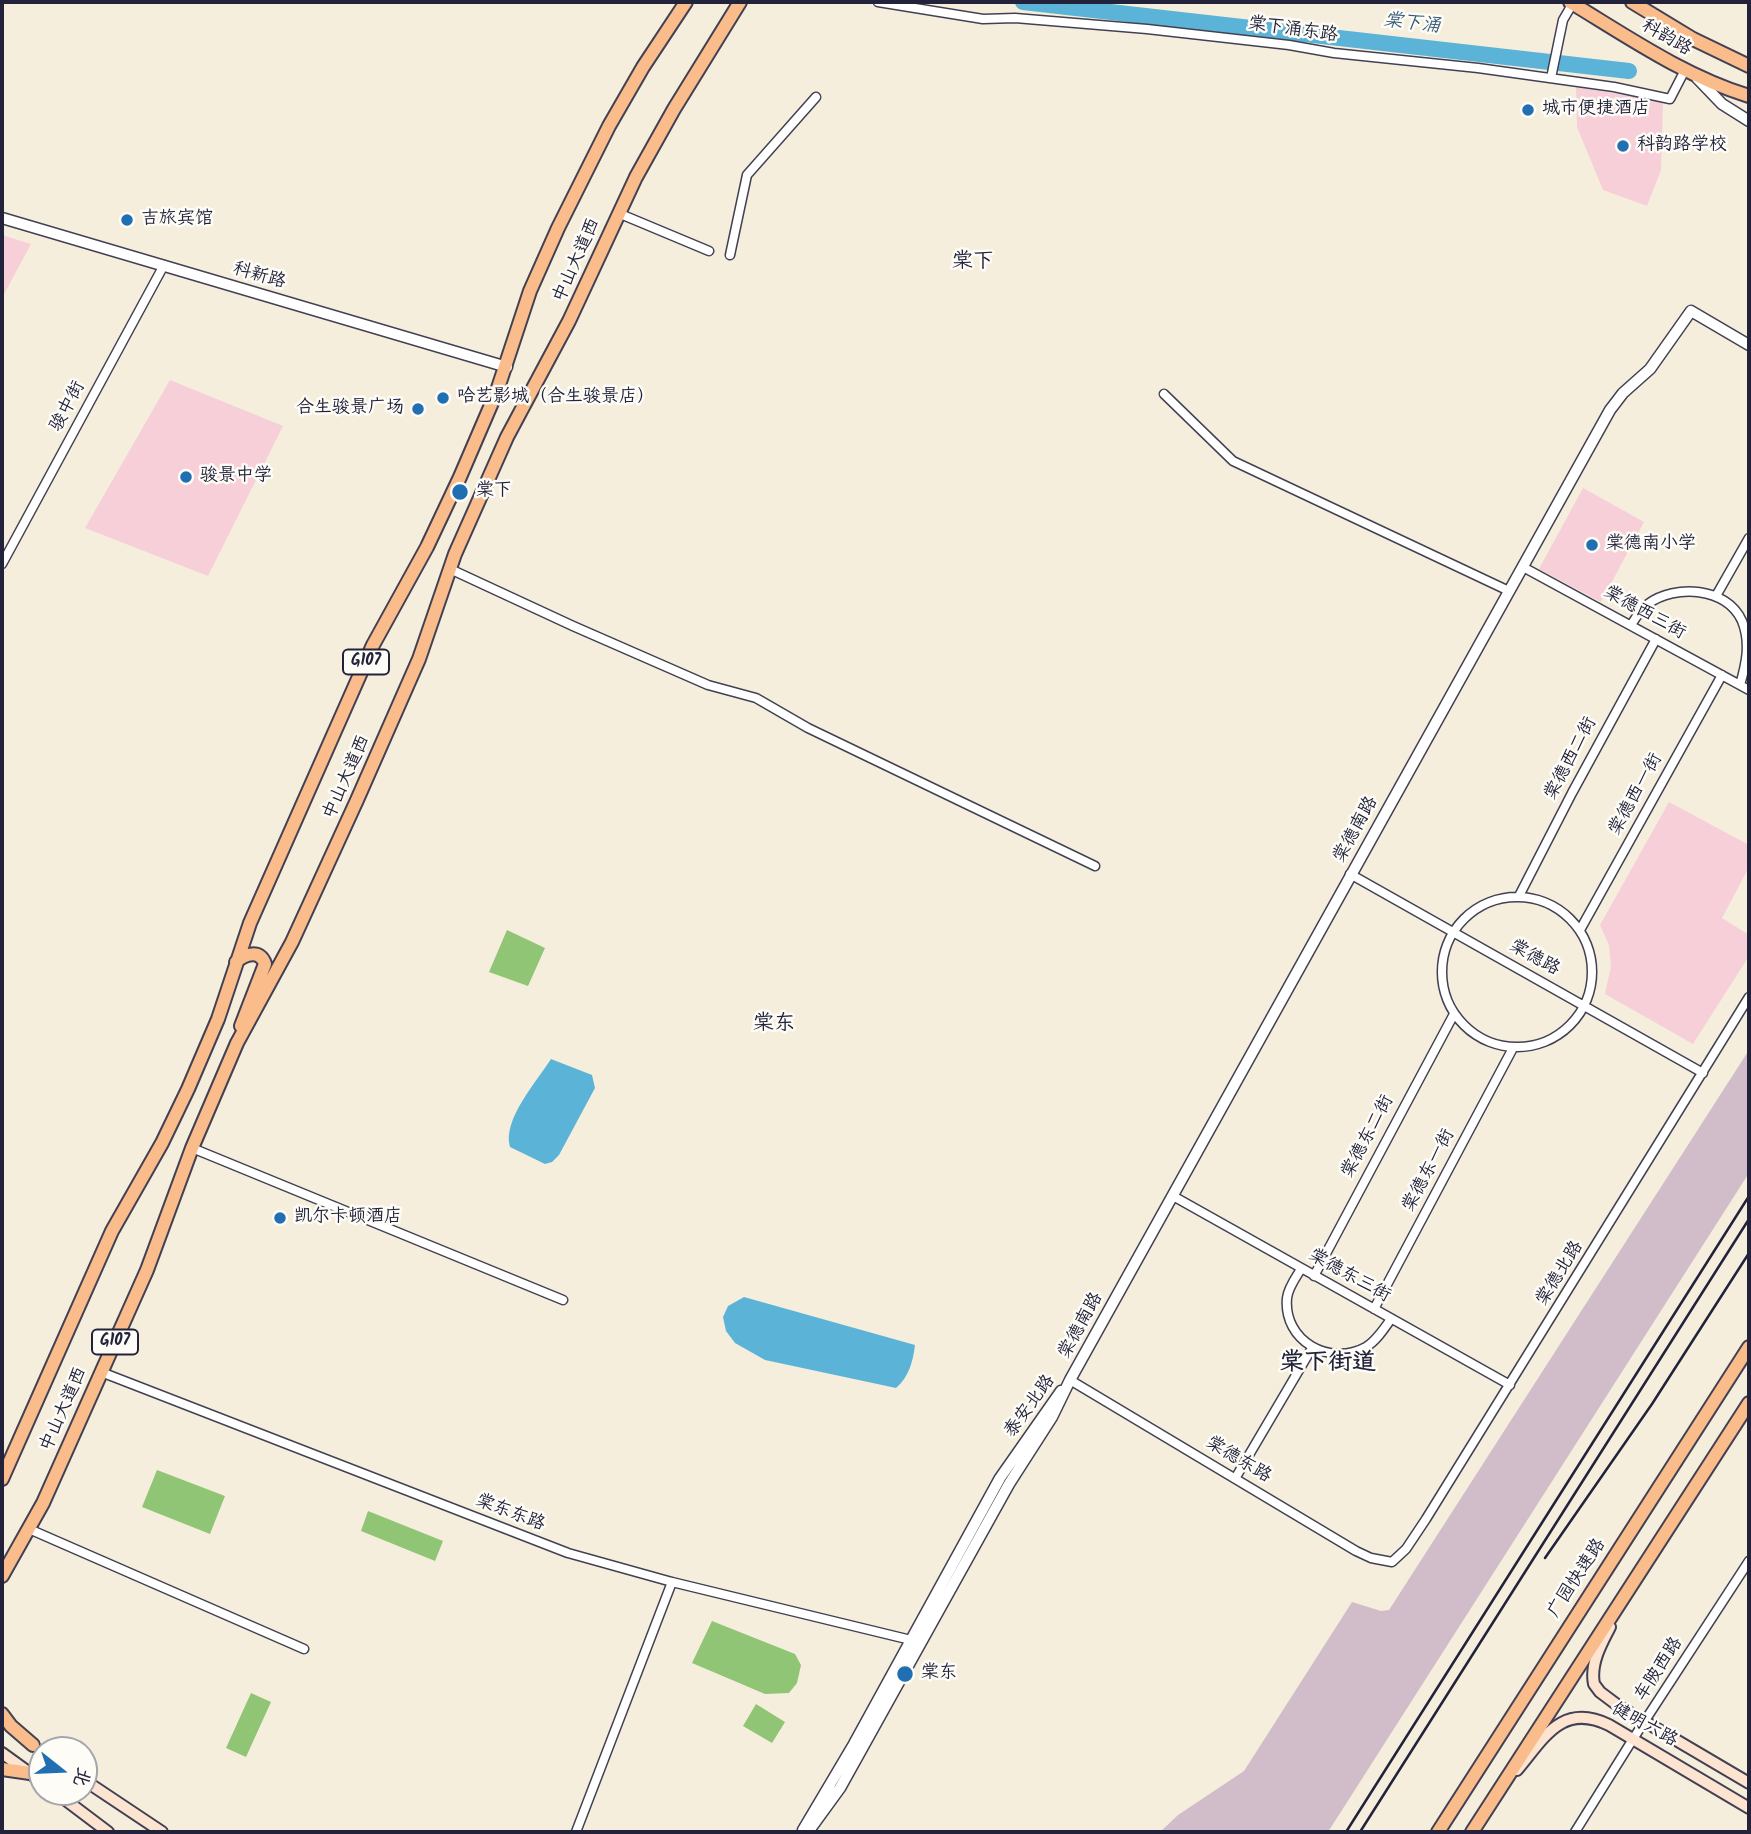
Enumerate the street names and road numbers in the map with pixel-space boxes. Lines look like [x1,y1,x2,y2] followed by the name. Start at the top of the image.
[1247,14,1339,48] street label: 棠下涌东路
[1637,16,1695,62] street label: 科韵路
[550,215,606,307] street label: 中山大道西
[230,259,288,295] street label: 科新路
[47,378,91,436] street label: 骏中街
[1599,583,1689,645] street label: 棠德西三街
[343,650,389,674] road number: G107
[1541,714,1603,804] street label: 棠德西二街
[320,732,376,824] street label: 中山大道西
[1606,750,1668,840] street label: 棠德西一街
[1330,793,1384,867] street label: 棠德南路
[1505,936,1563,982] street label: 棠德路
[1338,1092,1400,1182] street label: 棠德东二街
[1399,1126,1461,1216] street label: 棠德东一街
[1533,1238,1589,1310] street label: 棠德北路
[1304,1246,1394,1308] street label: 棠德东三街
[1055,1289,1109,1363] street label: 棠德南路
[92,1330,138,1354] road number: G107
[37,1364,93,1456] street label: 中山大道西
[1001,1372,1061,1442] street label: 泰安北路
[1202,1433,1274,1489] street label: 棠德东路
[473,1491,547,1537] street label: 棠东东路
[1544,1535,1612,1623] street label: 广园快速路
[1631,1634,1689,1706] street label: 车陂西路
[1607,1699,1681,1753] street label: 健明六路

